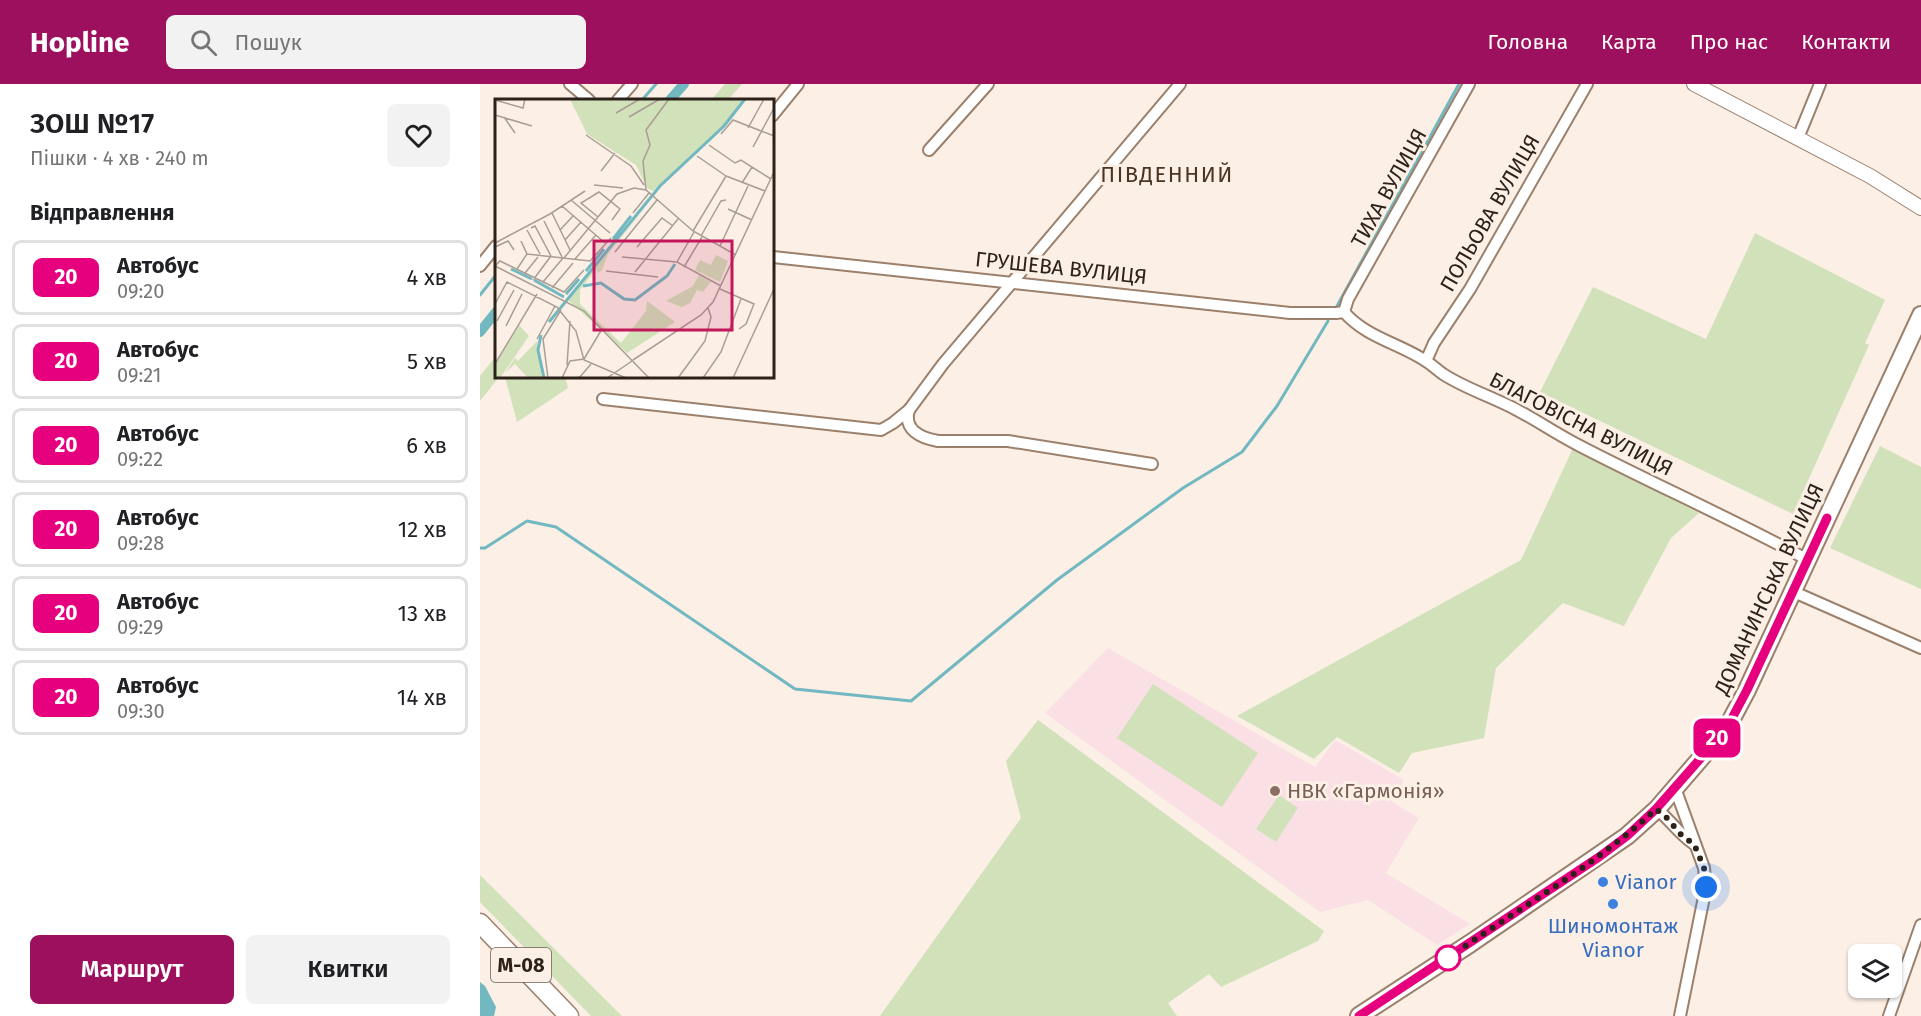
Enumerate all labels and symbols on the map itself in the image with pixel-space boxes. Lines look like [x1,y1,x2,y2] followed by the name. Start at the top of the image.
[495,99,774,378] inset map
[1346,124,1432,252] street label: ТИХА ВУЛИЦЯ
[1434,130,1546,296] street label: ПОЛЬОВА ВУЛИЦЯ
[1100,161,1234,188] district label: ПІВДЕННИЙ
[974,246,1148,290] street label: ГРУШЕВА ВУЛИЦЯ
[1485,366,1677,482] street label: БЛАГОВІСНА ВУЛИЦЯ
[1708,479,1829,700] street label: ДОМАНИНСЬКА ВУЛИЦЯ
[1690,718,1744,758] line badge: 20
[1287,778,1445,804] place label: НВК «Гармонія»
[1268,784,1282,798] marker: НВК «Гармонія»
[1615,869,1677,895] place label: Vianor
[1691,872,1721,902] your location
[1596,875,1610,889] marker: Vianor
[1606,897,1620,911] marker: Шиномонтаж Vianor
[1548,913,1678,963] place label: Шиномонтаж Vianor
[1435,945,1461,971] unlabelled marker
[491,948,551,982] road number: М-08

